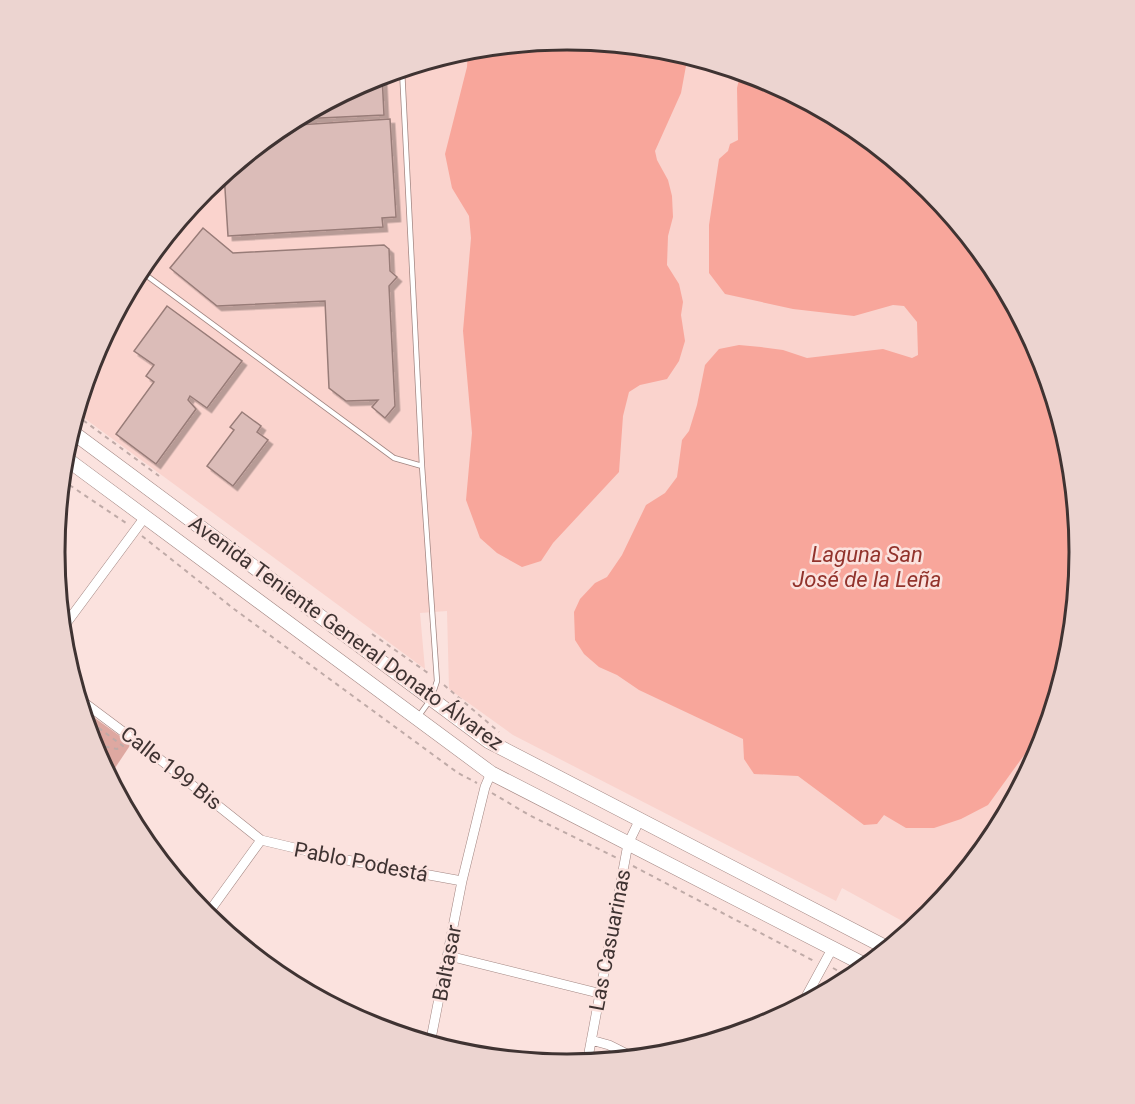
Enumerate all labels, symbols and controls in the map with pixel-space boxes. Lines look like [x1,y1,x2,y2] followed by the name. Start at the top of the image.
[184,511,508,755] street label: Avenida Teniente General Donato Álvarez
[793,542,941,592] water label: Laguna San José de la Leña
[116,721,226,815] street label: Calle 199 Bis
[292,837,430,887] street label: Pablo Podestá
[585,867,635,1013] street label: Las Casuarinas
[428,923,466,1003] street label: Baltasar

